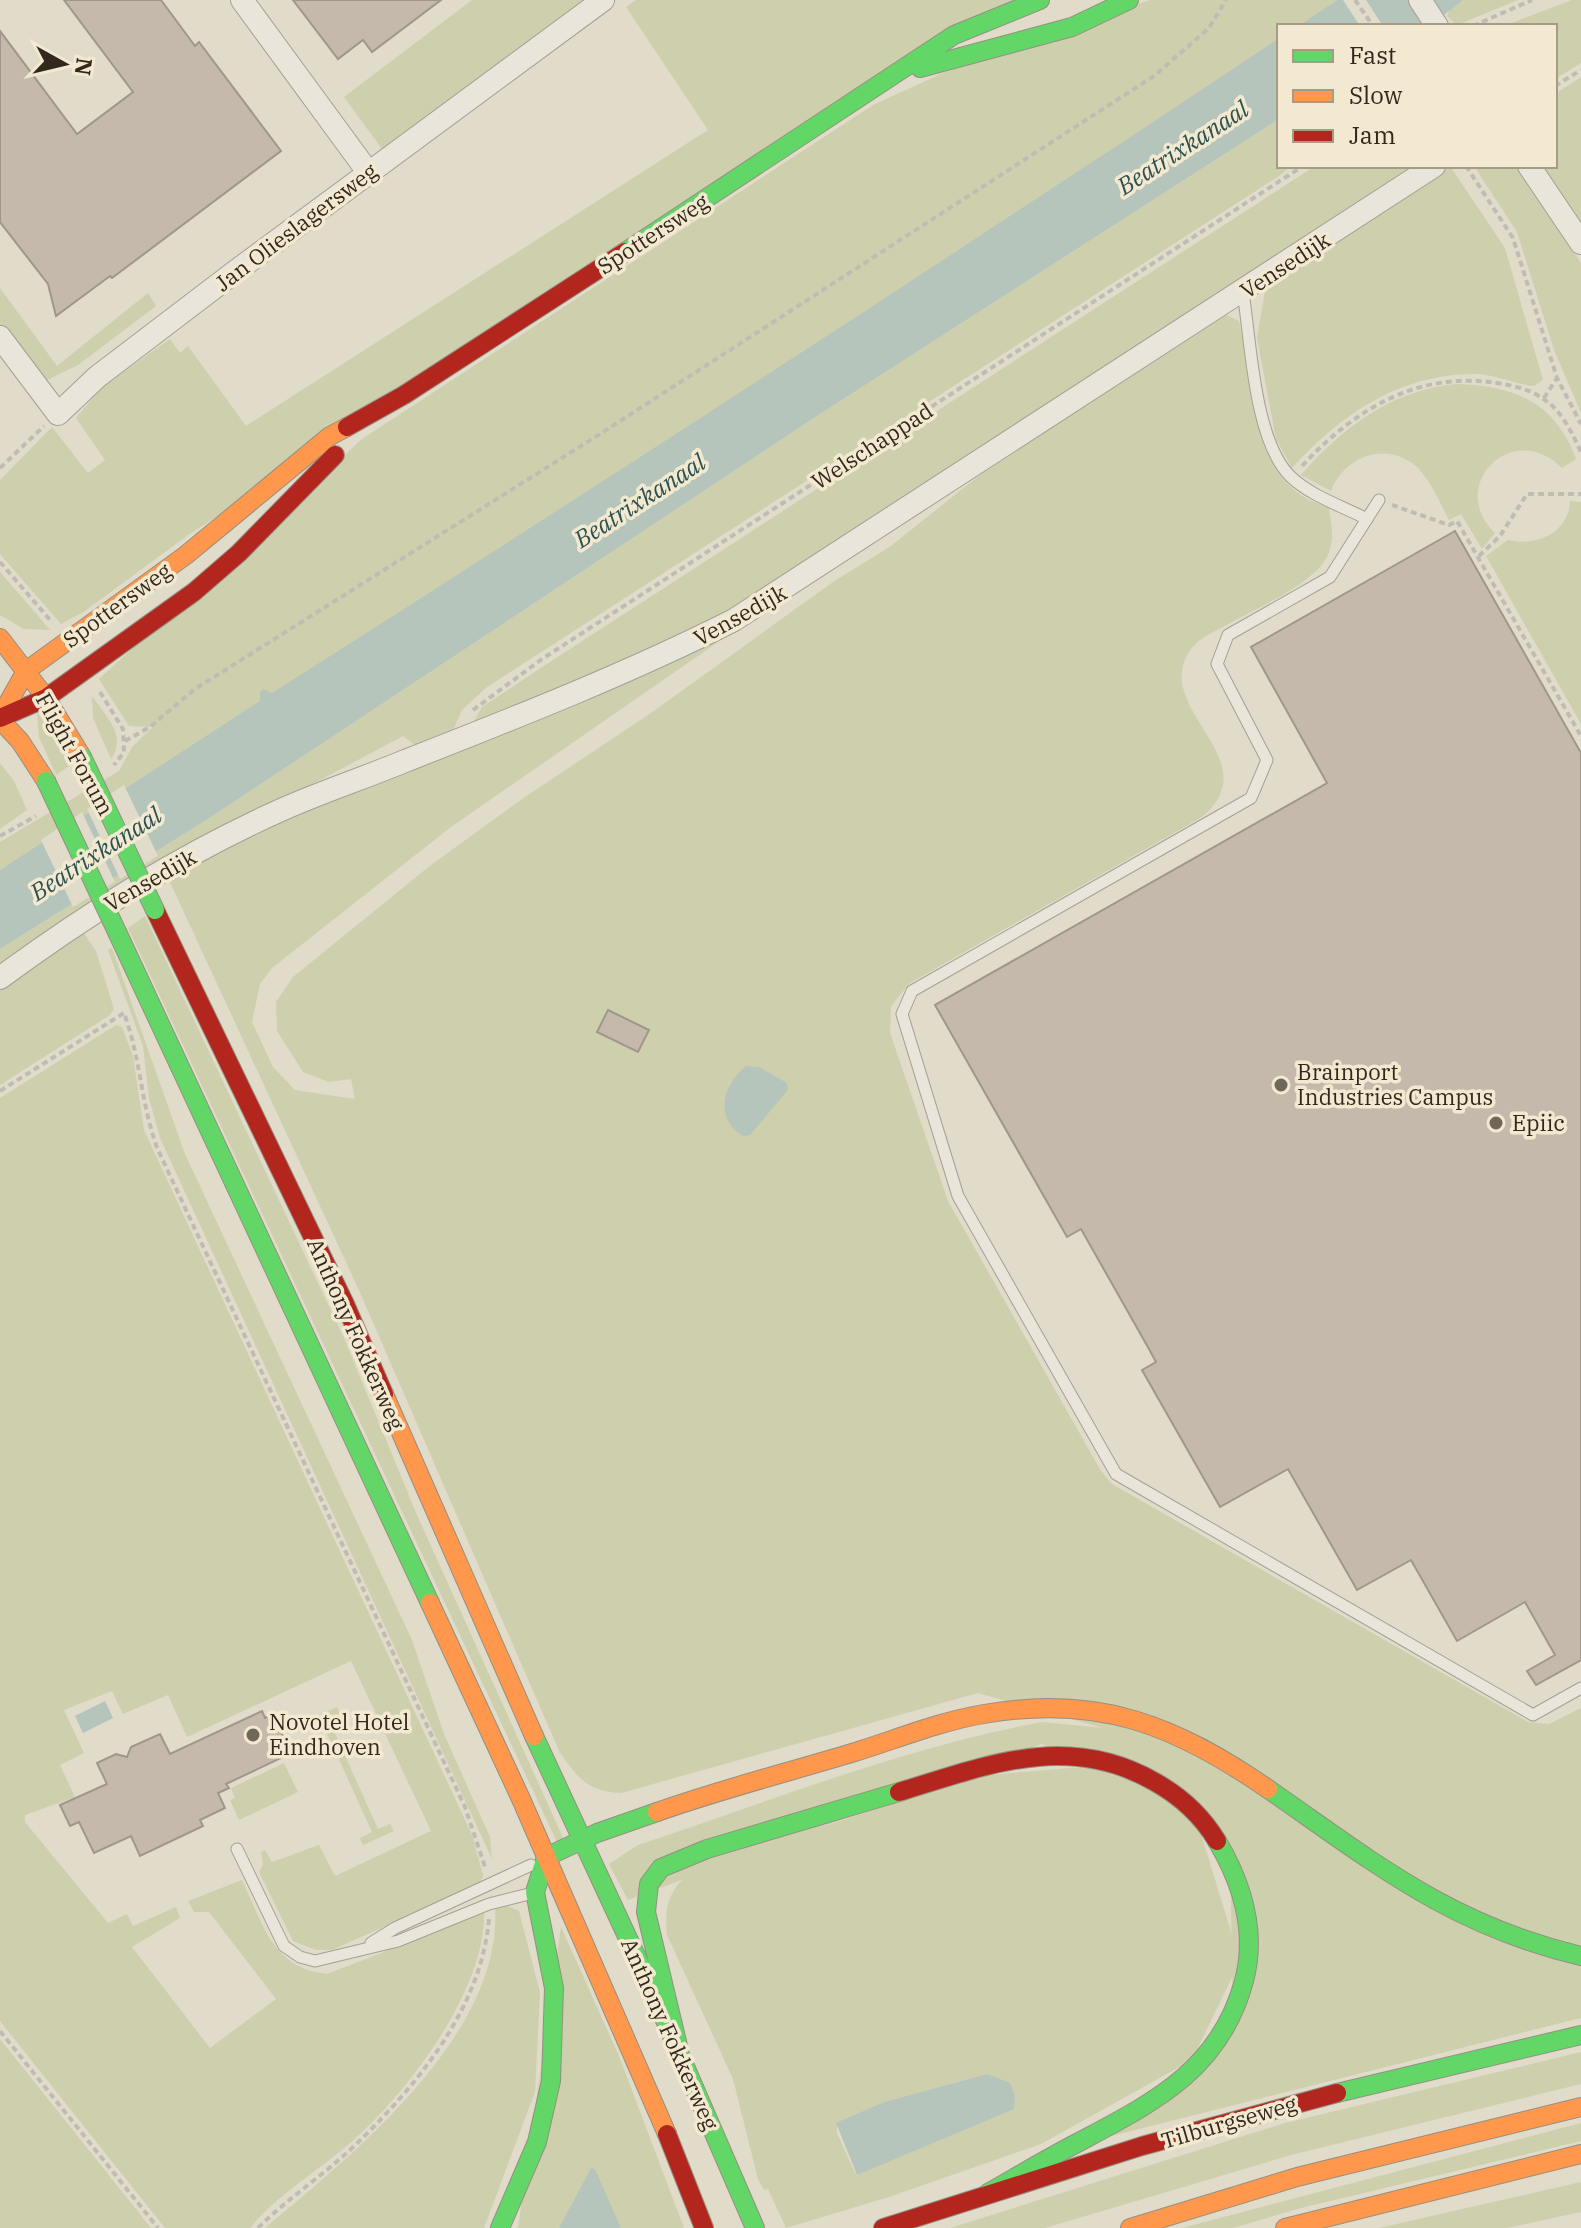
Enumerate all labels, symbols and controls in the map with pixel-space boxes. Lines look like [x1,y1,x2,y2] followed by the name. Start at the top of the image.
[24,24,104,104] north arrow
[1277,24,1557,168] legend
[1349,39,1396,71] text: Fast
[69,56,100,77] text: N
[1349,79,1403,111] text: Slow
[1110,92,1255,202] water label: Beatrixkanaal
[1349,119,1396,151] text: Jam
[209,156,383,297] street label: Jan Olieslagersweg
[592,187,714,280] street label: Spottersweg
[1234,225,1335,304] street label: Vensedijk
[805,396,938,496] street label: Welschappad
[567,445,712,555] water label: Beatrixkanaal
[57,555,177,654] street label: Spottersweg
[688,577,791,652] street label: Vensedijk
[30,687,121,820] street label: Flight Forum
[23,798,168,908] water label: Beatrixkanaal
[98,841,201,918] street label: Vensedijk
[1297,1057,1493,1111] place label: Brainport Industries Campus
[1272,1076,1290,1094] marker: Brainport Industries Campus
[1512,1108,1565,1137] place label: Epiic
[1487,1114,1505,1132] marker: Epiic
[301,1233,412,1434] street label: Anthony Fokkerweg
[269,1707,409,1761] place label: Novotel Hotel Eindhoven
[244,1726,262,1744] marker: Novotel Hotel Eindhoven
[615,1933,726,2134] street label: Anthony Fokkerweg
[1158,2088,1300,2155] street label: Tilburgseweg

